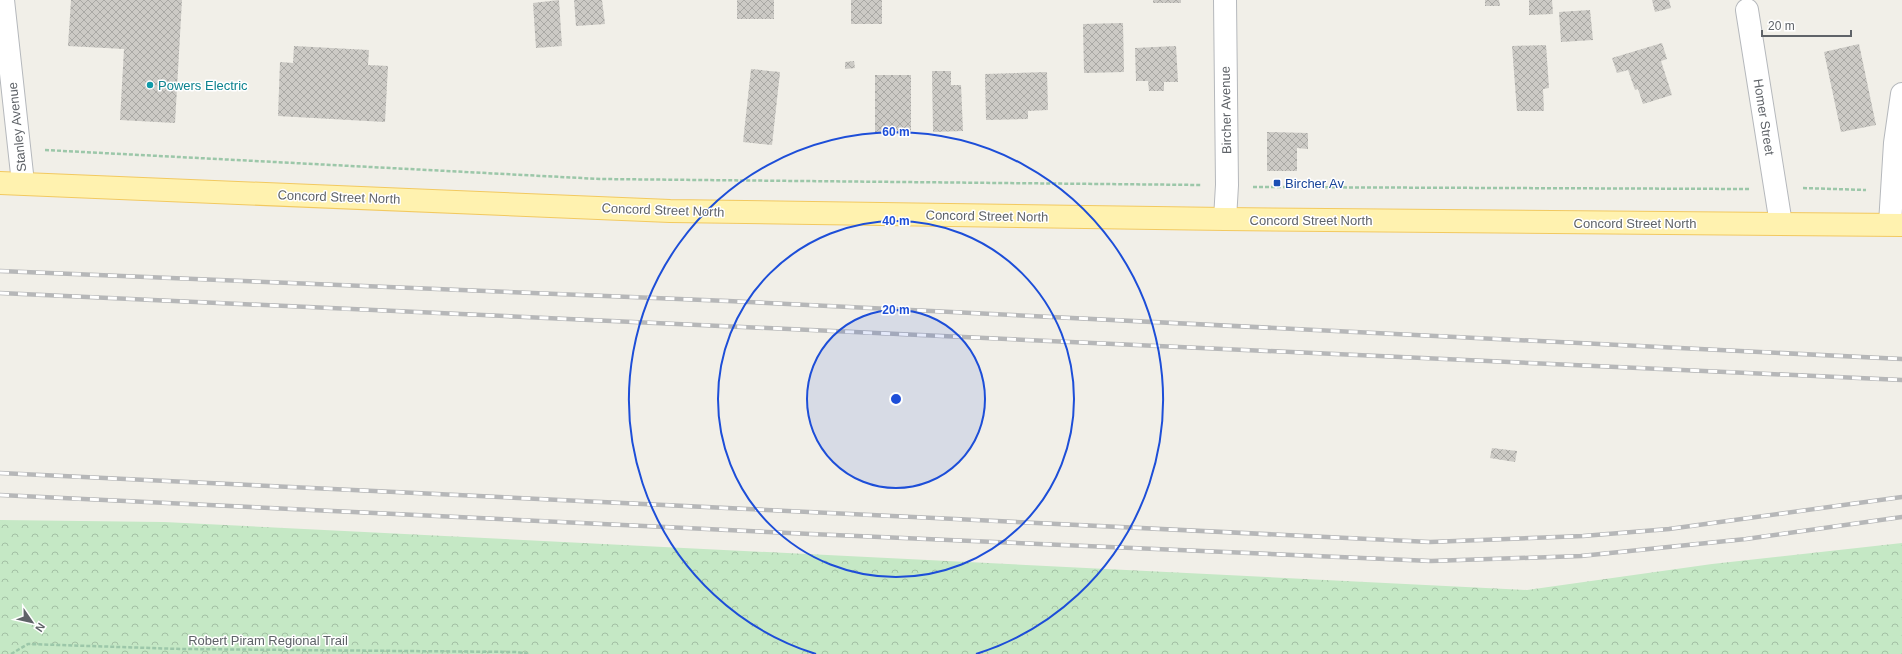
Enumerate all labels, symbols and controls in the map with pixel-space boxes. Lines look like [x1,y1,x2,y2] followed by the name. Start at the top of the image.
[1762,12,1851,38] scale bar
[1768,19,1795,33] text: 20 m
[1218,66,1234,154] street label: Bircher Avenue
[158,78,248,93] place label: Powers Electric
[1751,78,1778,157] street label: Homer Street
[145,80,155,90] marker: Powers Electric
[5,81,29,173] street label: Stanley Avenue
[882,125,910,139] text: 60 m
[1285,176,1345,191] place label: Bircher Av
[1272,178,1282,188] marker: Bircher Av
[277,187,401,207] street label: Concord Street North
[601,200,725,220] street label: Concord Street North
[925,207,1049,225] street label: Concord Street North
[1250,213,1372,228] street label: Concord Street North
[882,214,910,228] text: 40 m
[1574,216,1696,231] street label: Concord Street North
[882,303,910,317] text: 20 m
[889,392,903,406] centre of rings
[12,602,52,642] north arrow
[33,621,47,634] text: N
[188,633,348,648] street label: Robert Piram Regional Trail

